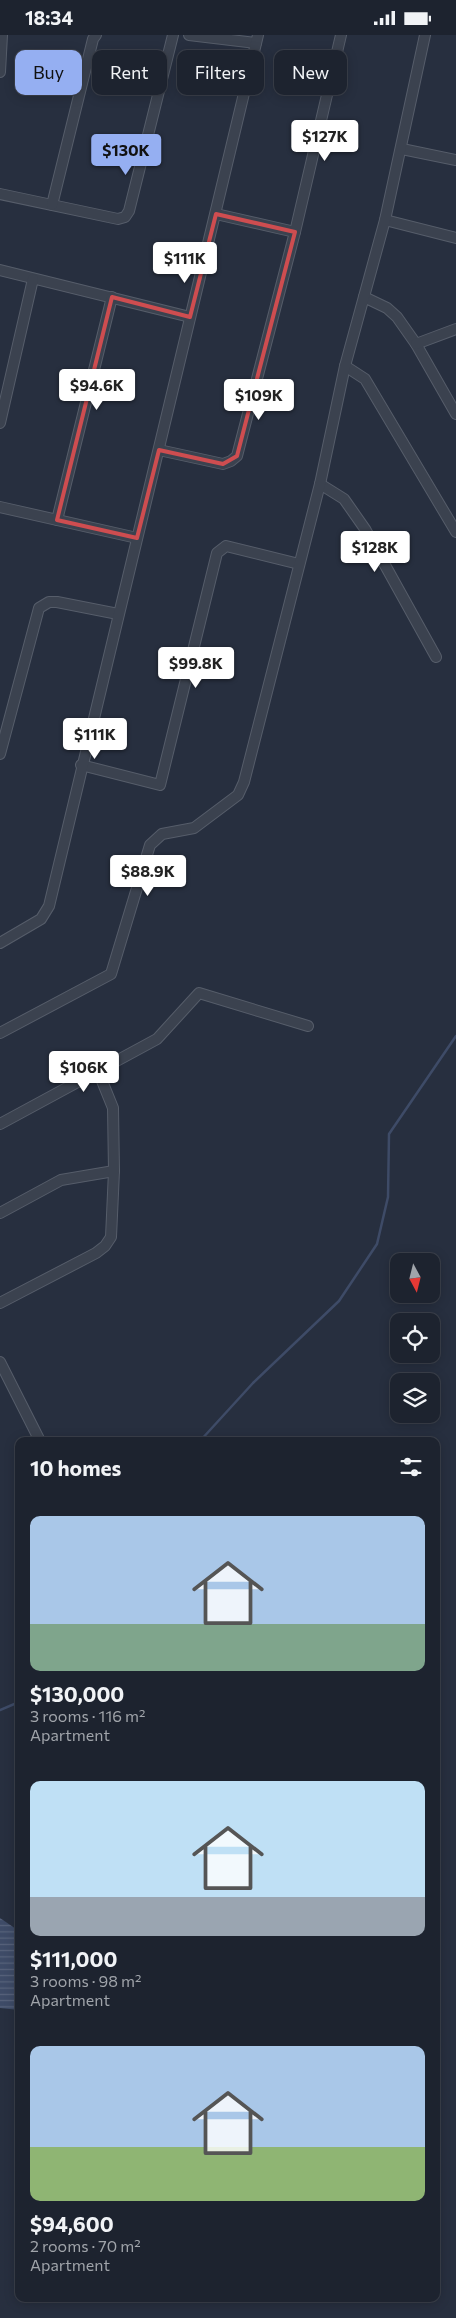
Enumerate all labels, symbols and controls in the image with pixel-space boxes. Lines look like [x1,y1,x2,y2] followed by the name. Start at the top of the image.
[25,6,73,29] text: 18:34
[15,50,82,95] chip: Buy
[92,50,167,95] chip: Rent
[177,50,264,95] chip: Filters
[274,50,347,95] chip: New
[290,119,360,162] pin: $127K
[302,126,348,145] text: $127K
[91,133,161,176] pin: $130K
[102,140,150,159] text: $130K
[150,241,220,284] pin: $111K
[164,248,206,267] text: $111K
[56,369,138,411] pin: $94.6K
[70,375,124,394] text: $94.6K
[224,379,294,421] pin: $109K
[235,385,283,404] text: $109K
[340,531,410,573] pin: $128K
[352,537,398,556] text: $128K
[155,647,237,689] pin: $99.8K
[169,653,223,672] text: $99.8K
[60,717,130,760] pin: $111K
[74,724,116,743] text: $111K
[107,855,189,897] pin: $88.9K
[121,861,175,880] text: $88.9K
[49,1051,119,1093] pin: $106K
[60,1057,108,1076] text: $106K
[390,1253,440,1303] north arrow
[390,1253,440,1423] map controls
[390,1313,440,1363] button: locate
[390,1373,440,1423] button: layers
[397,1453,425,1481] icon: filters
[30,1455,121,1480] text: 10 homes
[183,1548,273,1638] icon: home
[30,1681,124,1706] text: $130,000
[30,1706,145,1725] text: 3 rooms · 116 m²
[30,1725,110,1744] text: Apartment
[183,1813,273,1903] icon: home
[30,1946,117,1971] text: $111,000
[30,1971,141,1990] text: 3 rooms · 98 m²
[30,1990,110,2009] text: Apartment
[183,2078,273,2168] icon: home
[30,2211,114,2236] text: $94,600
[30,2236,141,2255] text: 2 rooms · 70 m²
[30,2255,110,2274] text: Apartment

